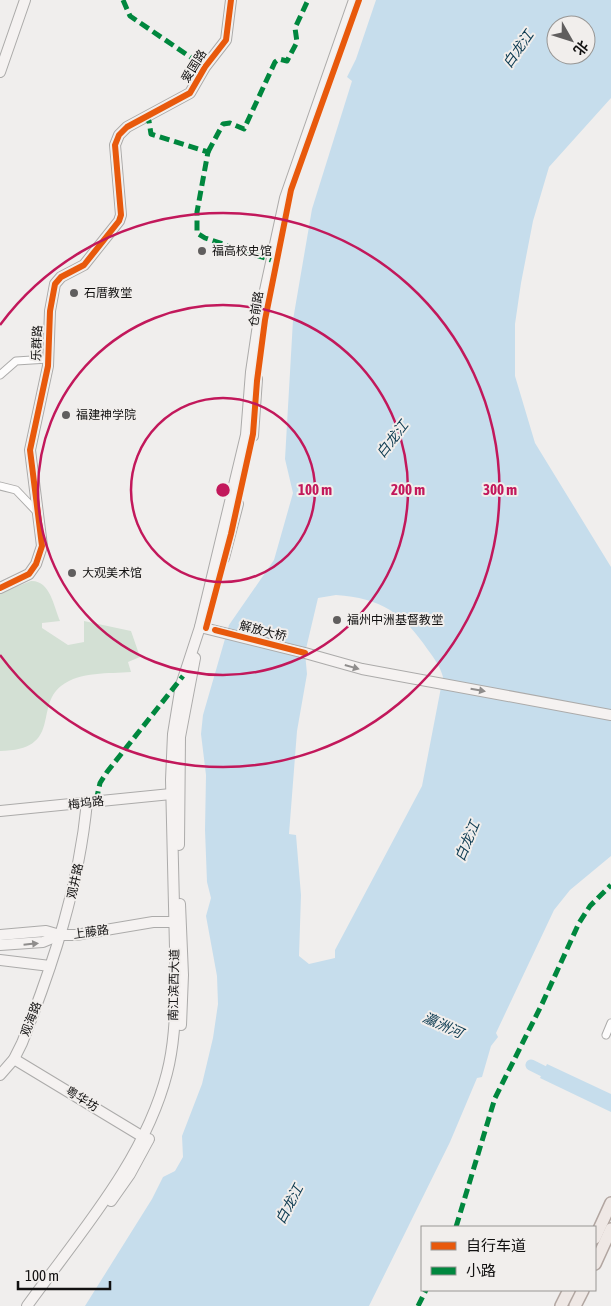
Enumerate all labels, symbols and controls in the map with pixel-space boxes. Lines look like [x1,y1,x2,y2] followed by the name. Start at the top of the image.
[546,15,596,65] north arrow
[499,26,538,71] water label: 白龙江
[570,38,592,59] text: 北
[179,47,209,85] street label: 爱国路
[212,244,272,258] place label: 福高校史馆
[196,245,208,257] marker: 福高校史馆
[84,286,132,300] place label: 石厝教堂
[68,287,80,299] marker: 石厝教堂
[246,290,266,328] street label: 仓前路
[29,325,45,361] street label: 乐群路
[76,408,136,422] place label: 福建神学院
[60,409,72,421] marker: 福建神学院
[373,416,412,460] water label: 白龙江
[214,481,232,499] centre of rings
[298,481,332,498] text: 100 m
[391,481,425,498] text: 200 m
[483,481,517,498] text: 300 m
[82,566,142,580] place label: 大观美术馆
[66,567,78,579] marker: 大观美术馆
[347,613,443,627] place label: 福州中洲基督教堂
[331,614,343,626] marker: 福州中洲基督教堂
[238,618,288,644] street label: 解放大桥
[344,663,359,671] one-way arrow
[470,687,486,695] one-way arrow
[67,794,105,812] street label: 梅坞路
[451,817,483,863] water label: 白龙江
[64,862,86,900] street label: 观井路
[72,923,110,941] street label: 上藤路
[23,939,39,947] one-way arrow
[166,949,182,1021] street label: 南江滨西大道
[18,1000,44,1038] street label: 观海路
[421,1009,468,1042] water label: 瀛洲河
[63,1084,101,1114] street label: 粤华坊
[272,1180,307,1226] water label: 白龙江
[421,1226,596,1291] legend
[466,1237,526,1254] text: 自行车道
[18,1258,110,1290] scale bar
[466,1262,496,1279] text: 小路
[25,1267,59,1284] text: 100 m

